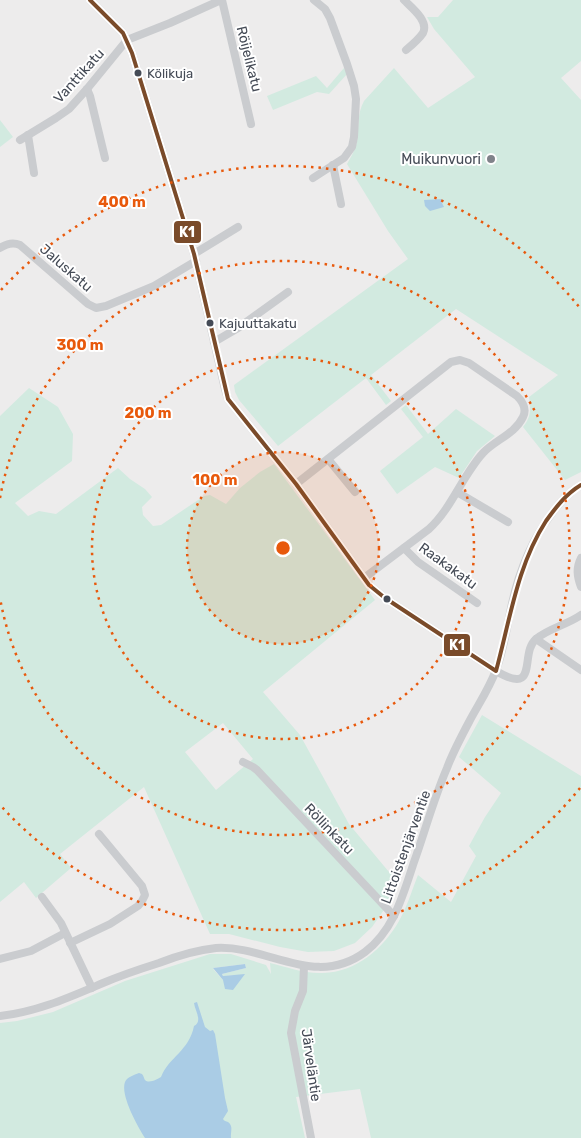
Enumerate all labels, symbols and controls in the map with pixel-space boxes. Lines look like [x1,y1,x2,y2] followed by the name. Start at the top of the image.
[233,24,265,94] street label: Röijelikatu
[50,45,108,107] street label: Vanttikatu
[147,66,193,81] place label: Kölikuja
[133,68,143,78] marker: Kölikuja
[401,151,481,168] place label: Muikunvuori
[485,153,497,165] marker: Muikunvuori
[98,193,146,211] text: 400 m
[173,220,202,244] line badge: K1
[179,224,195,241] text: K1
[36,241,96,295] street label: Jaluskatu
[219,316,297,331] place label: Kajuuttakatu
[205,318,215,328] marker: Kajuuttakatu
[56,336,104,354] text: 300 m
[124,404,172,422] text: 200 m
[193,471,237,489] text: 100 m
[274,539,292,557] centre of rings
[415,539,481,593] street label: Raakakatu
[382,594,392,604] unlabelled marker
[443,633,471,657] line badge: K1
[449,637,465,654] text: K1
[378,788,434,906] street label: Littoistenjärventie
[300,800,358,858] street label: Röllinkatu
[297,1027,325,1103] street label: Järveläntie

